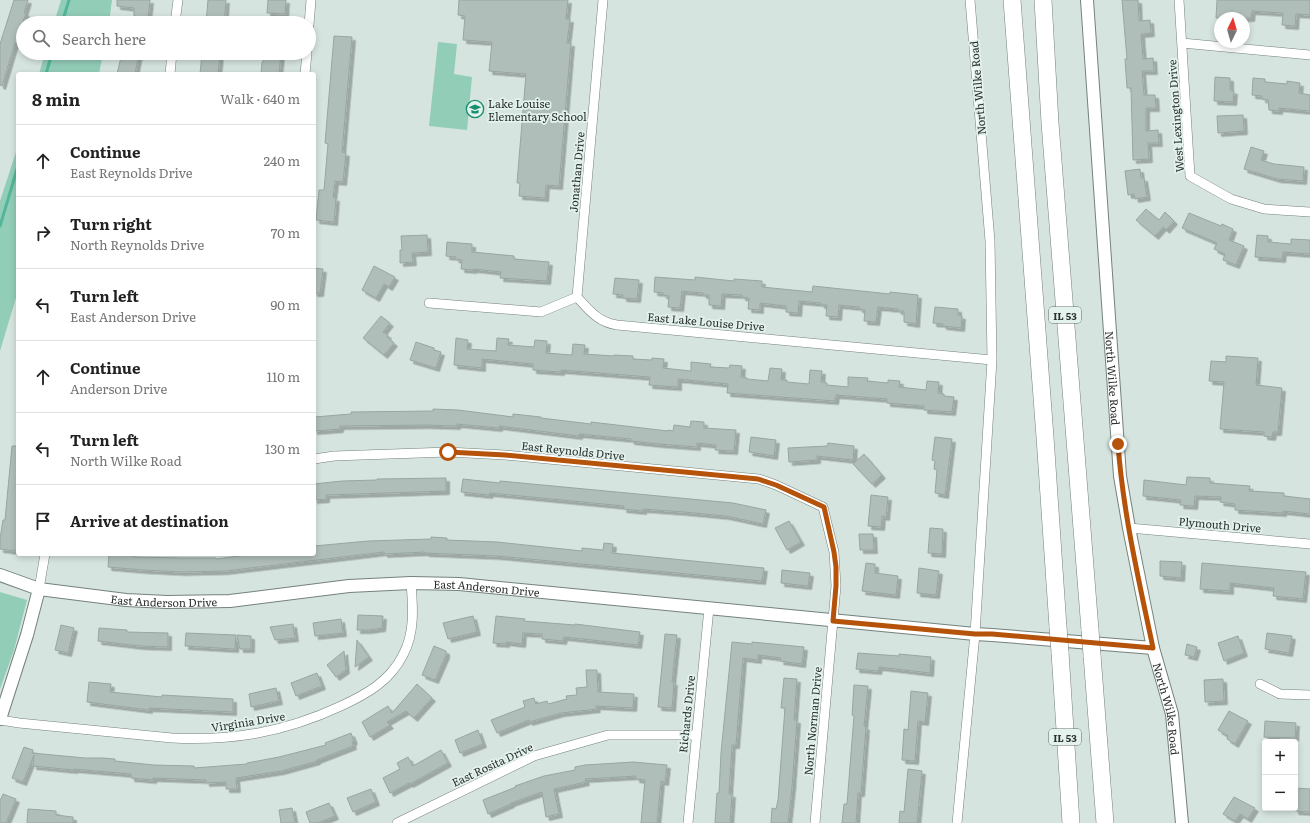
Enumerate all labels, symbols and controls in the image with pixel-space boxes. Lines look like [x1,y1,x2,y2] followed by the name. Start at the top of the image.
[1214,12,1250,48] north arrow
[16,16,316,60] search box
[30,27,52,49] icon: search
[62,27,146,50] text: Search here
[965,40,989,136] street label: North Wilke Road
[1163,59,1187,173] street label: West Lexington Drive
[32,86,80,111] text: 8 min
[220,89,300,108] text: Walk · 640 m
[488,95,587,124] place label: Lake Louise Elementary School
[465,99,485,119] school or university icon: Lake Louise Elementary School
[565,131,588,213] street label: Jonathan Drive
[70,140,140,163] text: Continue
[32,150,54,172] icon: ahead
[264,151,300,170] text: 240 m
[70,163,193,182] text: East Reynolds Drive
[70,212,152,235] text: Turn right
[32,222,54,244] icon: right
[271,223,300,242] text: 70 m
[70,235,204,254] text: North Reynolds Drive
[70,284,139,307] text: Turn left
[32,294,54,316] icon: left
[270,295,300,314] text: 90 m
[70,307,196,326] text: East Anderson Drive
[1049,307,1081,323] road number: IL 53
[647,308,766,334] street label: East Lake Louise Drive
[1102,330,1124,426] street label: North Wilke Road
[70,356,140,379] text: Continue
[32,366,54,388] icon: ahead
[267,367,300,386] text: 110 m
[70,379,167,398] text: Anderson Drive
[70,428,139,451] text: Turn left
[1109,435,1127,453] route end
[521,437,626,463] street label: East Reynolds Drive
[32,438,54,460] icon: left
[265,439,300,458] text: 130 m
[439,443,457,461] route start
[70,451,182,470] text: North Wilke Road
[70,509,229,532] text: Arrive at destination
[32,510,54,532] icon: arrive
[1178,512,1262,536] street label: Plymouth Drive
[433,575,541,600] street label: East Anderson Drive
[110,590,218,610] street label: East Anderson Drive
[1150,661,1184,756] street label: North Wilke Road
[799,666,825,776] street label: North Norman Drive
[674,674,698,754] street label: Richards Drive
[210,707,286,735] street label: Virginia Drive
[1049,729,1081,745] road number: IL 53
[449,738,535,790] street label: East Rosita Drive
[1262,739,1298,811] map controls
[1262,739,1298,775] button: +
[1262,775,1298,811] button: −

